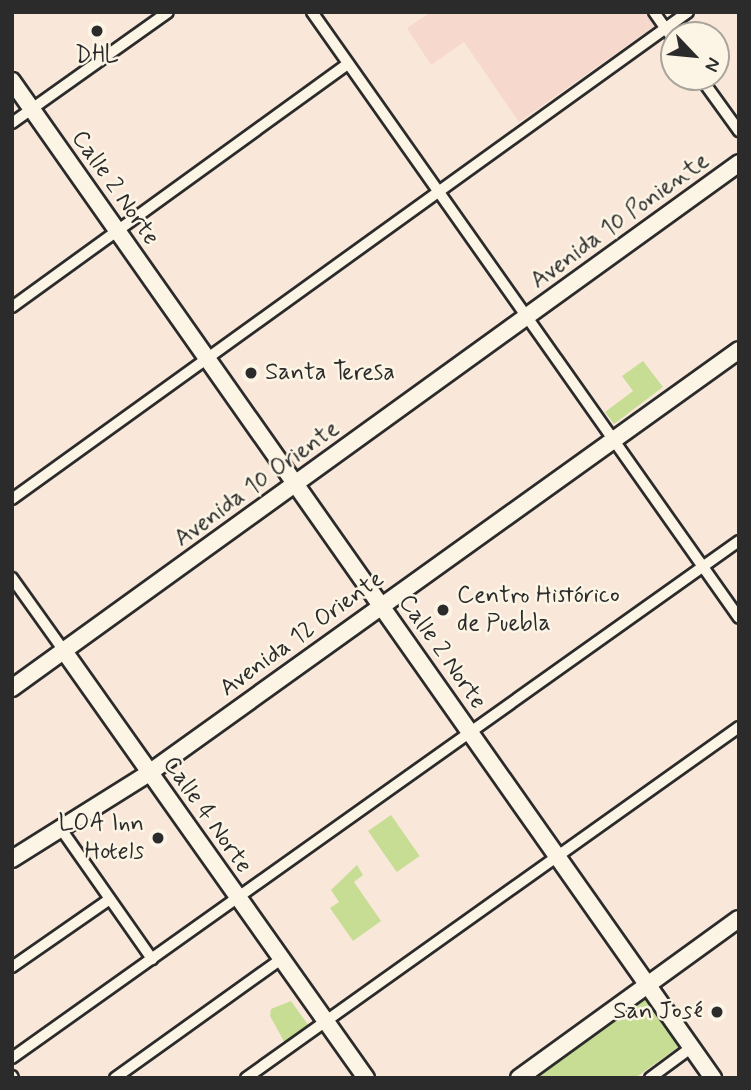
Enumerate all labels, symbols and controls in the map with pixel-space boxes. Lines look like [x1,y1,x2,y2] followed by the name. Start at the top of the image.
[660,21,730,91] north arrow
[89,23,105,39] marker: DHL
[75,42,119,70] place label: DHL
[699,53,727,76] text: N
[65,125,165,251] street label: Calle 2 Norte
[525,147,715,295] street label: Avenida 10 Poniente
[265,359,399,387] place label: Santa Teresa
[243,365,259,381] marker: Santa Teresa
[169,414,345,554] street label: Avenida 10 Oriente
[214,565,390,703] street label: Avenida 12 Oriente
[457,582,620,638] place label: Centro Histórico de Puebla
[392,589,492,715] street label: Calle 2 Norte
[435,602,451,618] marker: Centro Histórico de Puebla
[156,751,258,879] street label: Calle 4 Norte
[53,810,144,866] place label: LOA Inn Hotels
[150,830,166,846] marker: LOA Inn Hotels
[613,998,703,1026] place label: San José
[709,1004,725,1020] marker: San José

